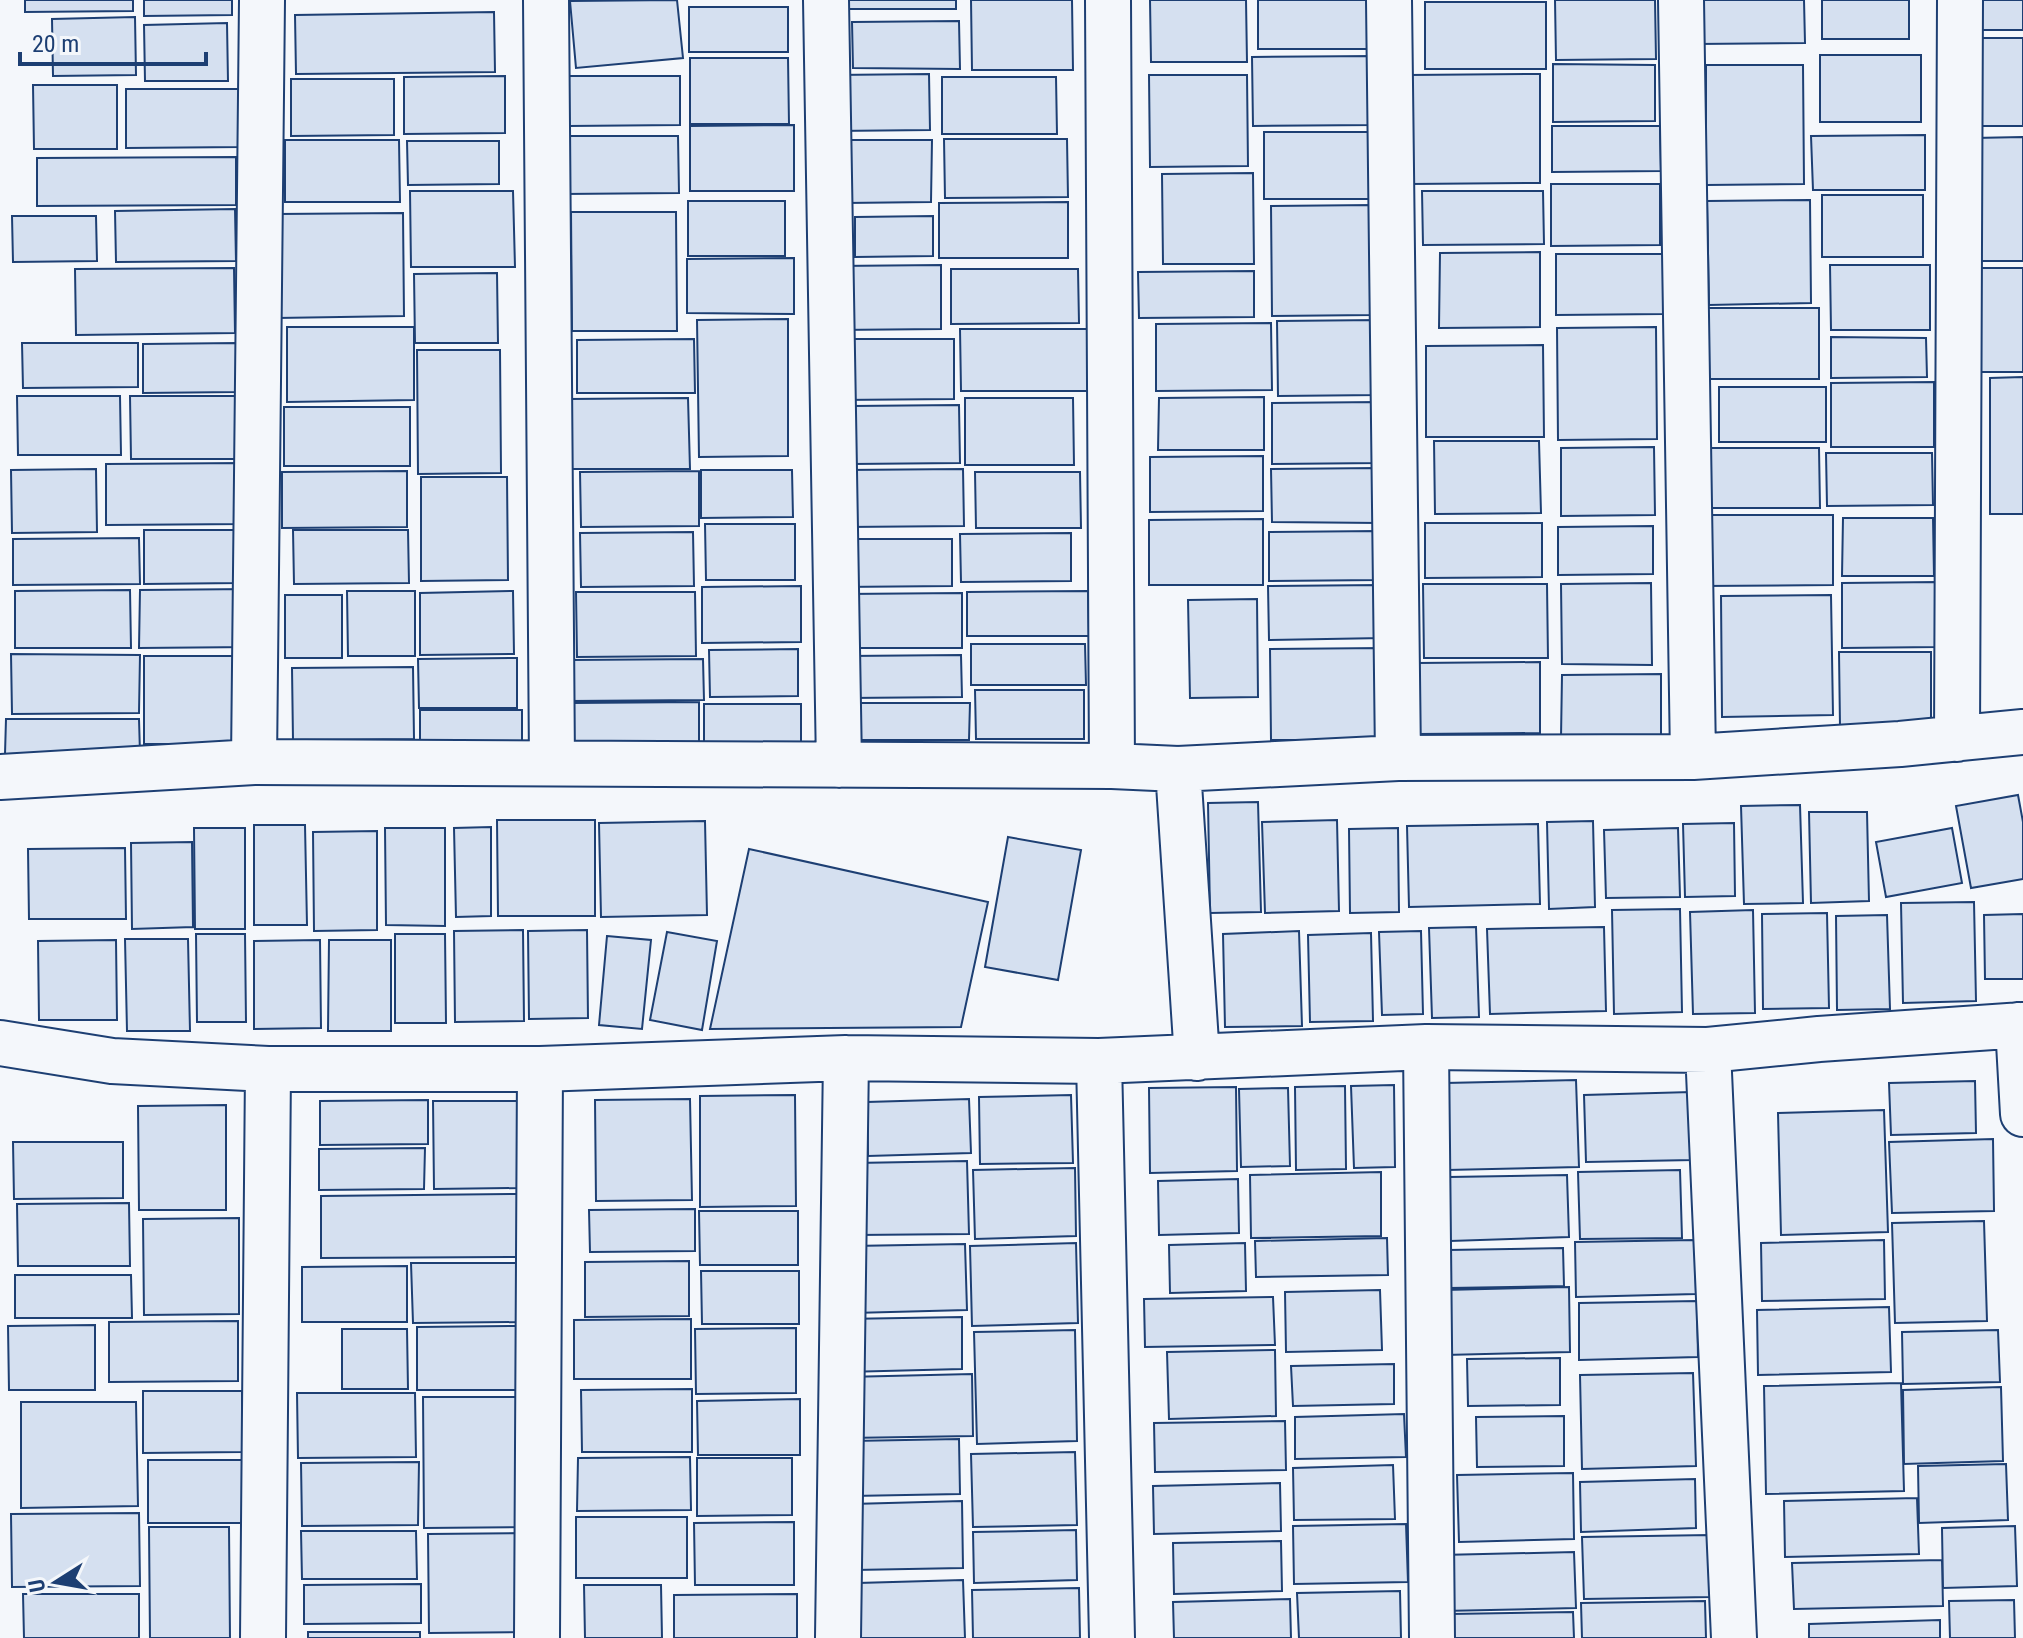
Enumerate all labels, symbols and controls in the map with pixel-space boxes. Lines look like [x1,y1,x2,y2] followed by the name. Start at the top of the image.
[20,16,206,66] scale bar
[32,30,79,58] text: 20 m
[16,1542,96,1622] north arrow
[23,1577,50,1594] text: U

